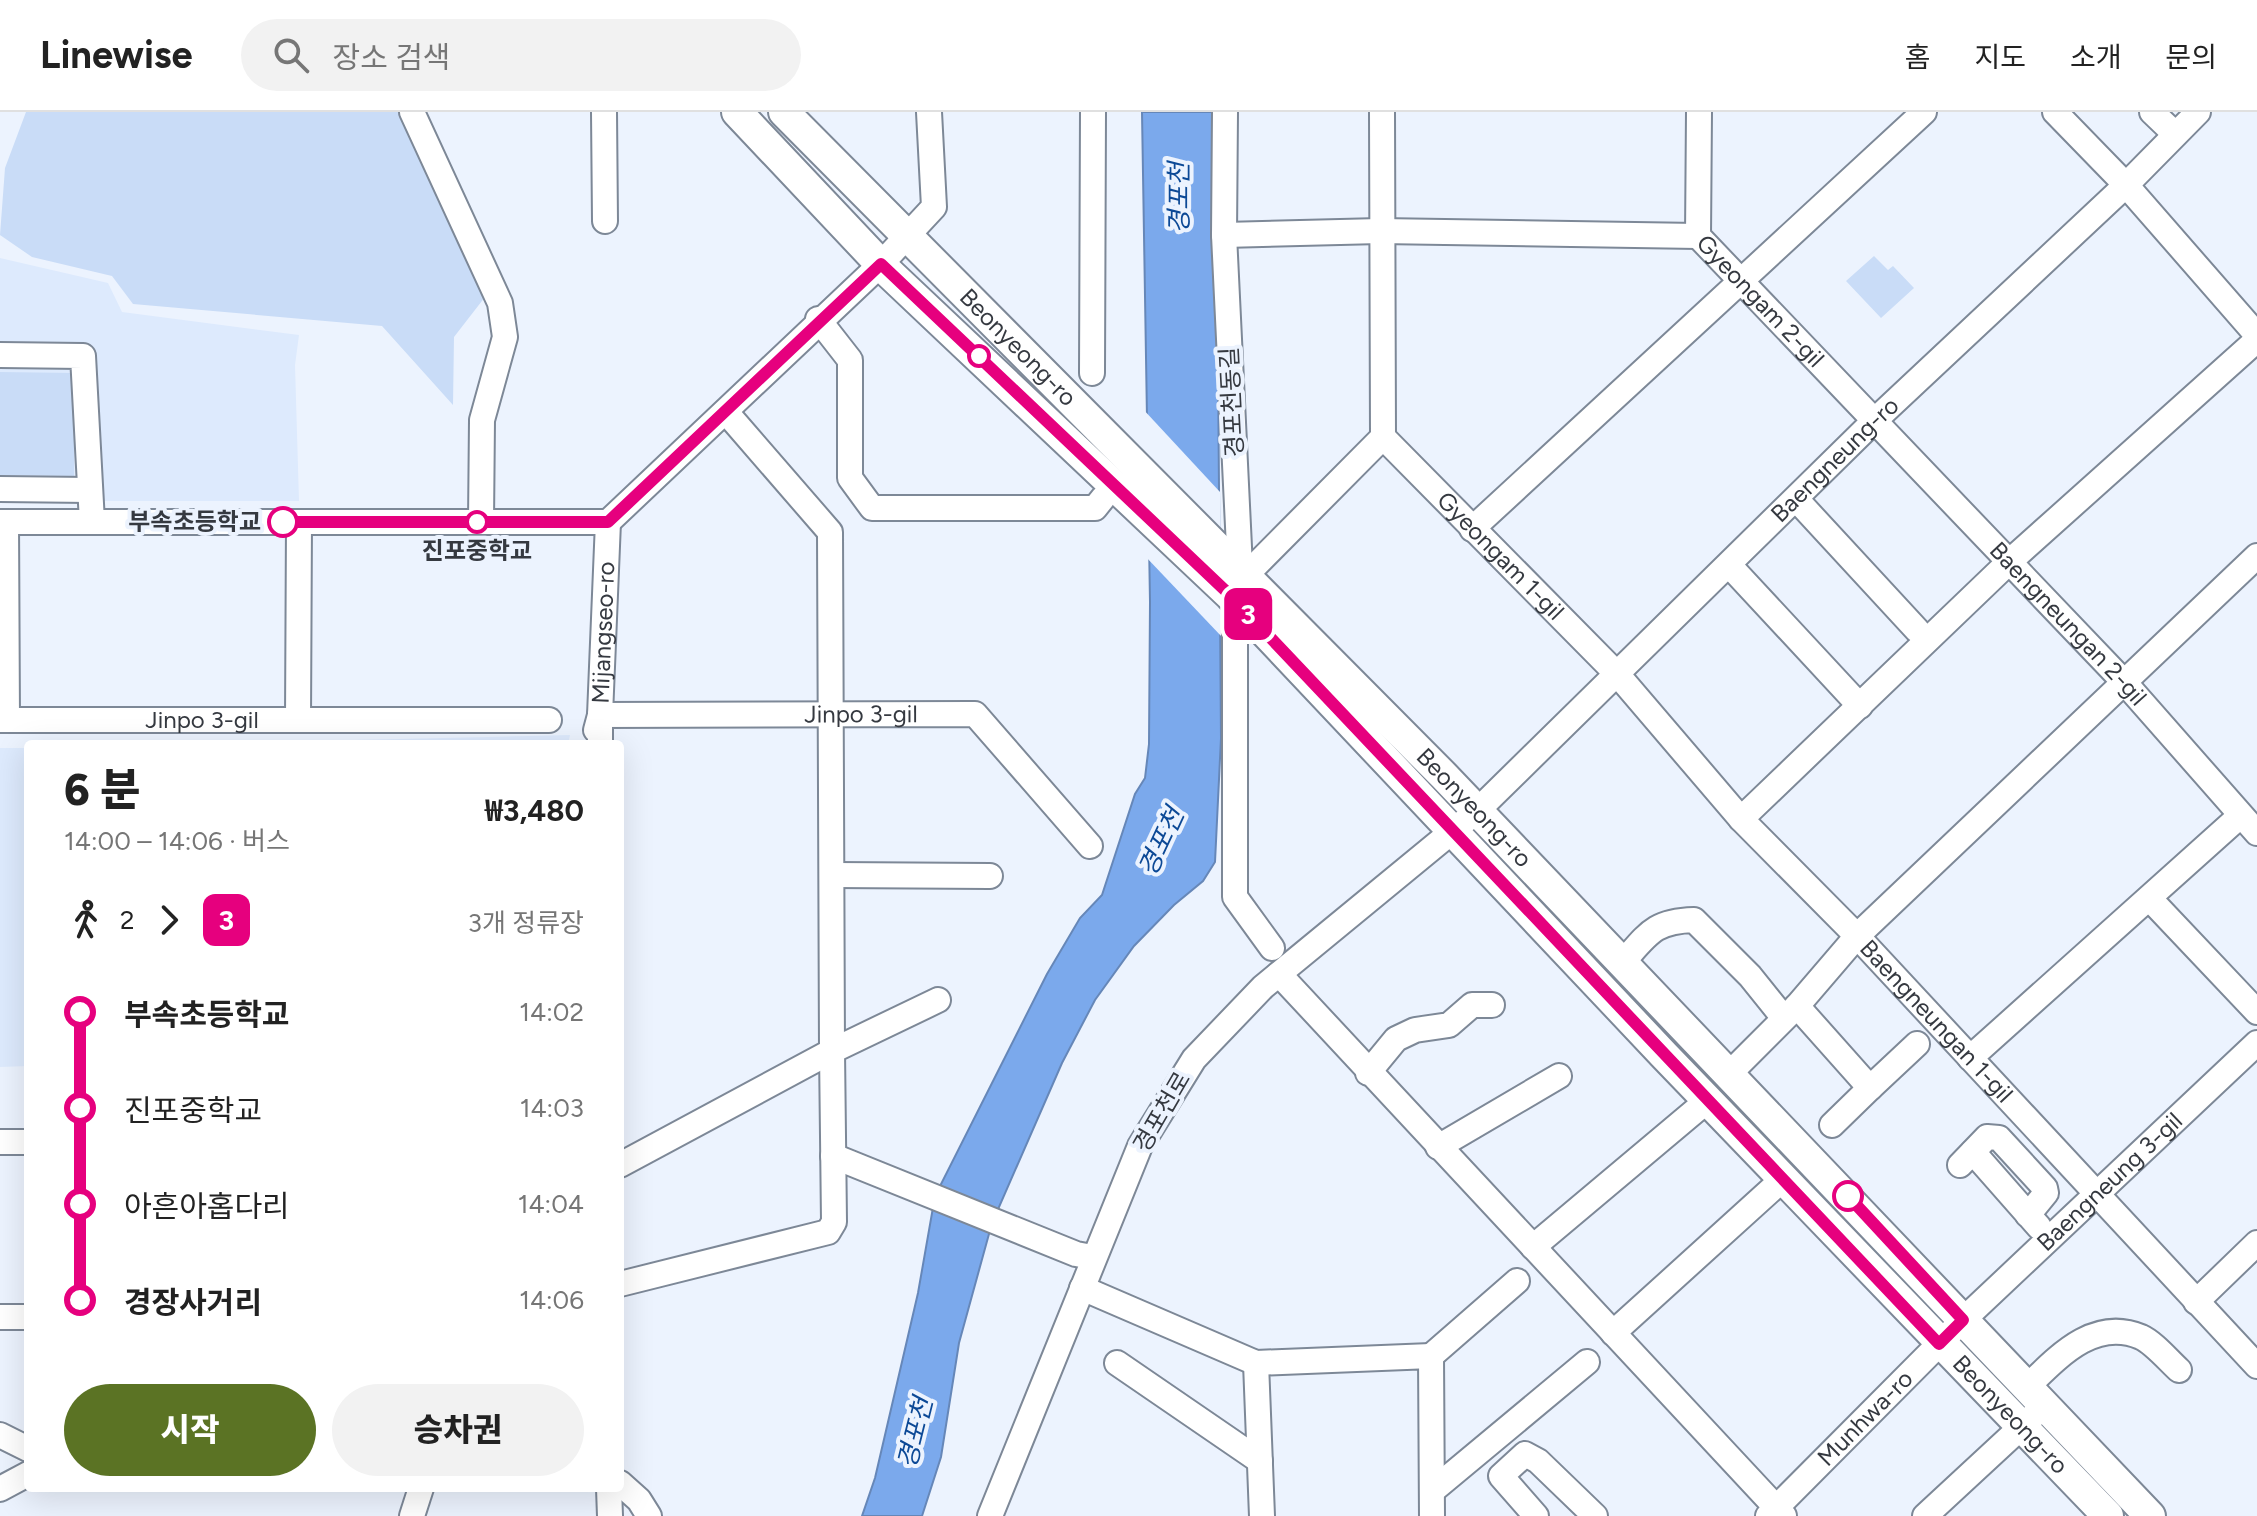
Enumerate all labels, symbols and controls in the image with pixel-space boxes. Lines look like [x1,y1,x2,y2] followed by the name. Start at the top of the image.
[241,19,801,91] search box
[40,32,193,78] text: Linewise
[269,33,313,77] icon: search
[333,39,450,76] text: 장소 검색
[1905,40,1930,74] text: 홈
[1974,40,2026,74] text: 지도
[2070,40,2121,74] text: 소개
[2165,40,2217,74] text: 문의
[1163,159,1195,234] water label: 경포천
[1691,228,1830,373] street label: Gyeongam 2-gil
[954,282,1083,412] street label: Beonyeong-ro
[968,345,990,367] unlabelled marker
[1214,346,1249,458] street label: 경포천동길
[1765,391,1904,528] street label: Baengneung-ro
[1431,485,1570,626] street label: Gyeongam 1-gil
[129,507,261,536] place label: 부속초등학교
[268,507,298,537] marker: 부속초등학교
[466,511,488,533] marker: 진포중학교
[422,536,532,565] place label: 진포중학교
[1984,536,2153,711] street label: Baengneungan 2-gil
[585,561,620,704] street label: Mijangseo-ro
[1222,588,1274,640] line badge: 3
[1240,597,1256,631] text: 3
[804,699,918,728] street label: Jinpo 3-gil
[145,705,259,734] street label: Jinpo 3-gil
[1411,742,1538,873] street label: Beonyeong-ro
[64,763,141,816] text: 6 분
[485,792,584,829] text: ₩3,480
[1131,800,1192,881] water label: 경포천
[64,825,290,857] text: 14:00 – 14:06 · 버스
[64,898,108,942] icon: walk
[147,898,191,942] icon: forward
[219,903,234,937] text: 3
[120,904,135,936] text: 2
[468,907,584,939] text: 3개 정류장
[1854,934,2019,1108] street label: Baengneungan 1-gil
[124,996,290,1033] text: 부속초등학교
[519,996,584,1028] text: 14:02
[1127,1066,1196,1157] street label: 경포천로
[124,1092,262,1129] text: 진포중학교
[520,1092,584,1124] text: 14:03
[2031,1106,2188,1257] street label: Baengneung 3-gil
[1833,1181,1863,1211] unlabelled marker
[124,1188,290,1225] text: 아흔아홉다리
[518,1188,584,1220] text: 14:04
[124,1284,262,1321] text: 경장사거리
[519,1284,584,1316] text: 14:06
[1947,1349,2074,1480] street label: Beonyeong-ro
[1811,1364,1919,1472] street label: Munhwa-ro
[64,1384,316,1476] button: 시작
[332,1384,584,1476] button: 승차권
[891,1391,940,1472] water label: 경포천

